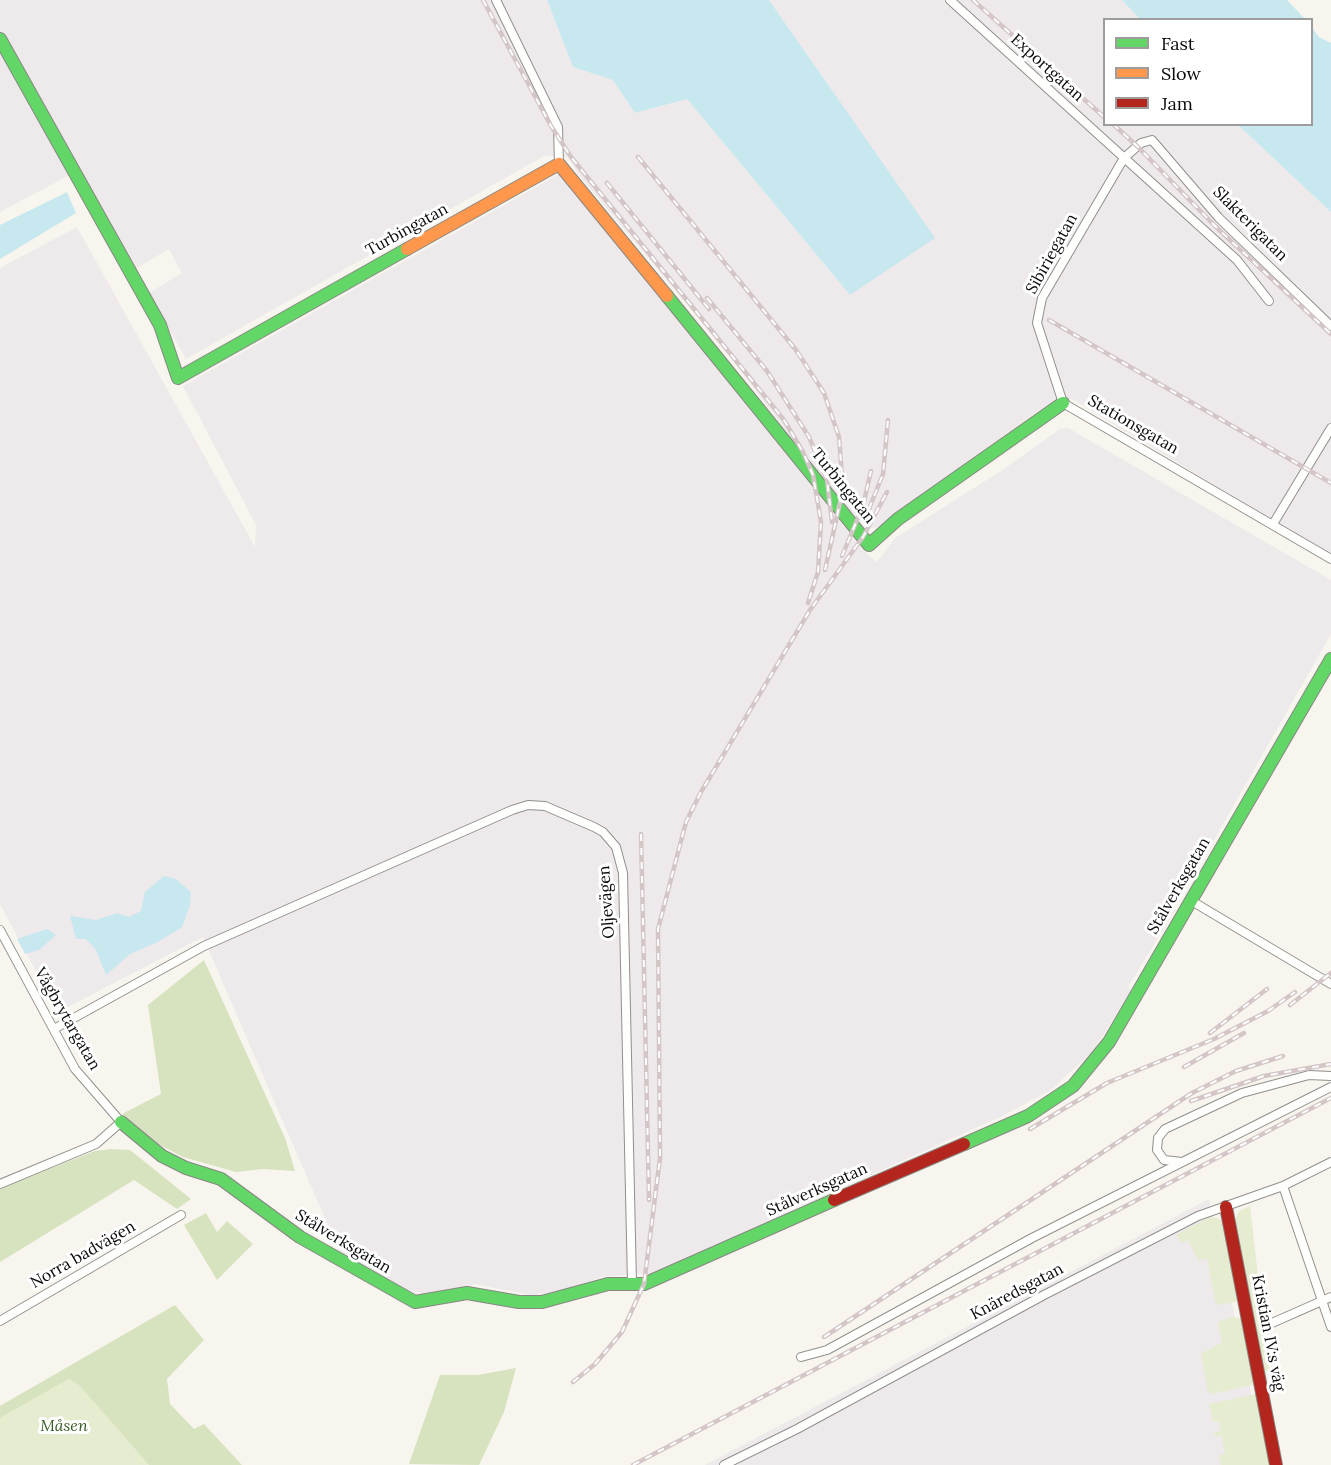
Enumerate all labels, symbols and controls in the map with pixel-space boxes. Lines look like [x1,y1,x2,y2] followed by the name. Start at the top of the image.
[1103,18,1313,126] legend
[1006,30,1088,106] street label: Exportgatan
[1161,32,1195,55] text: Fast
[1161,62,1201,85] text: Slow
[1161,92,1193,115] text: Jam
[1209,183,1291,265] street label: Slakterigatan
[363,200,451,260] street label: Turbingatan
[1022,211,1082,297] street label: Sibiriegatan
[1084,391,1182,459] street label: Stationsgatan
[807,445,879,527] street label: Turbingatan
[1144,834,1214,938] street label: Stålverksgatan
[595,865,619,939] street label: Oljevägen
[30,964,104,1074] street label: Vågbrytargatan
[764,1159,870,1221] street label: Stålverksgatan
[292,1206,394,1278] street label: Stålverksgatan
[27,1217,139,1293] street label: Norra badvägen
[967,1259,1067,1325] street label: Knäredsgatan
[1247,1273,1289,1393] street label: Kristian IV:s väg
[40,1416,88,1436] park label: Måsen

